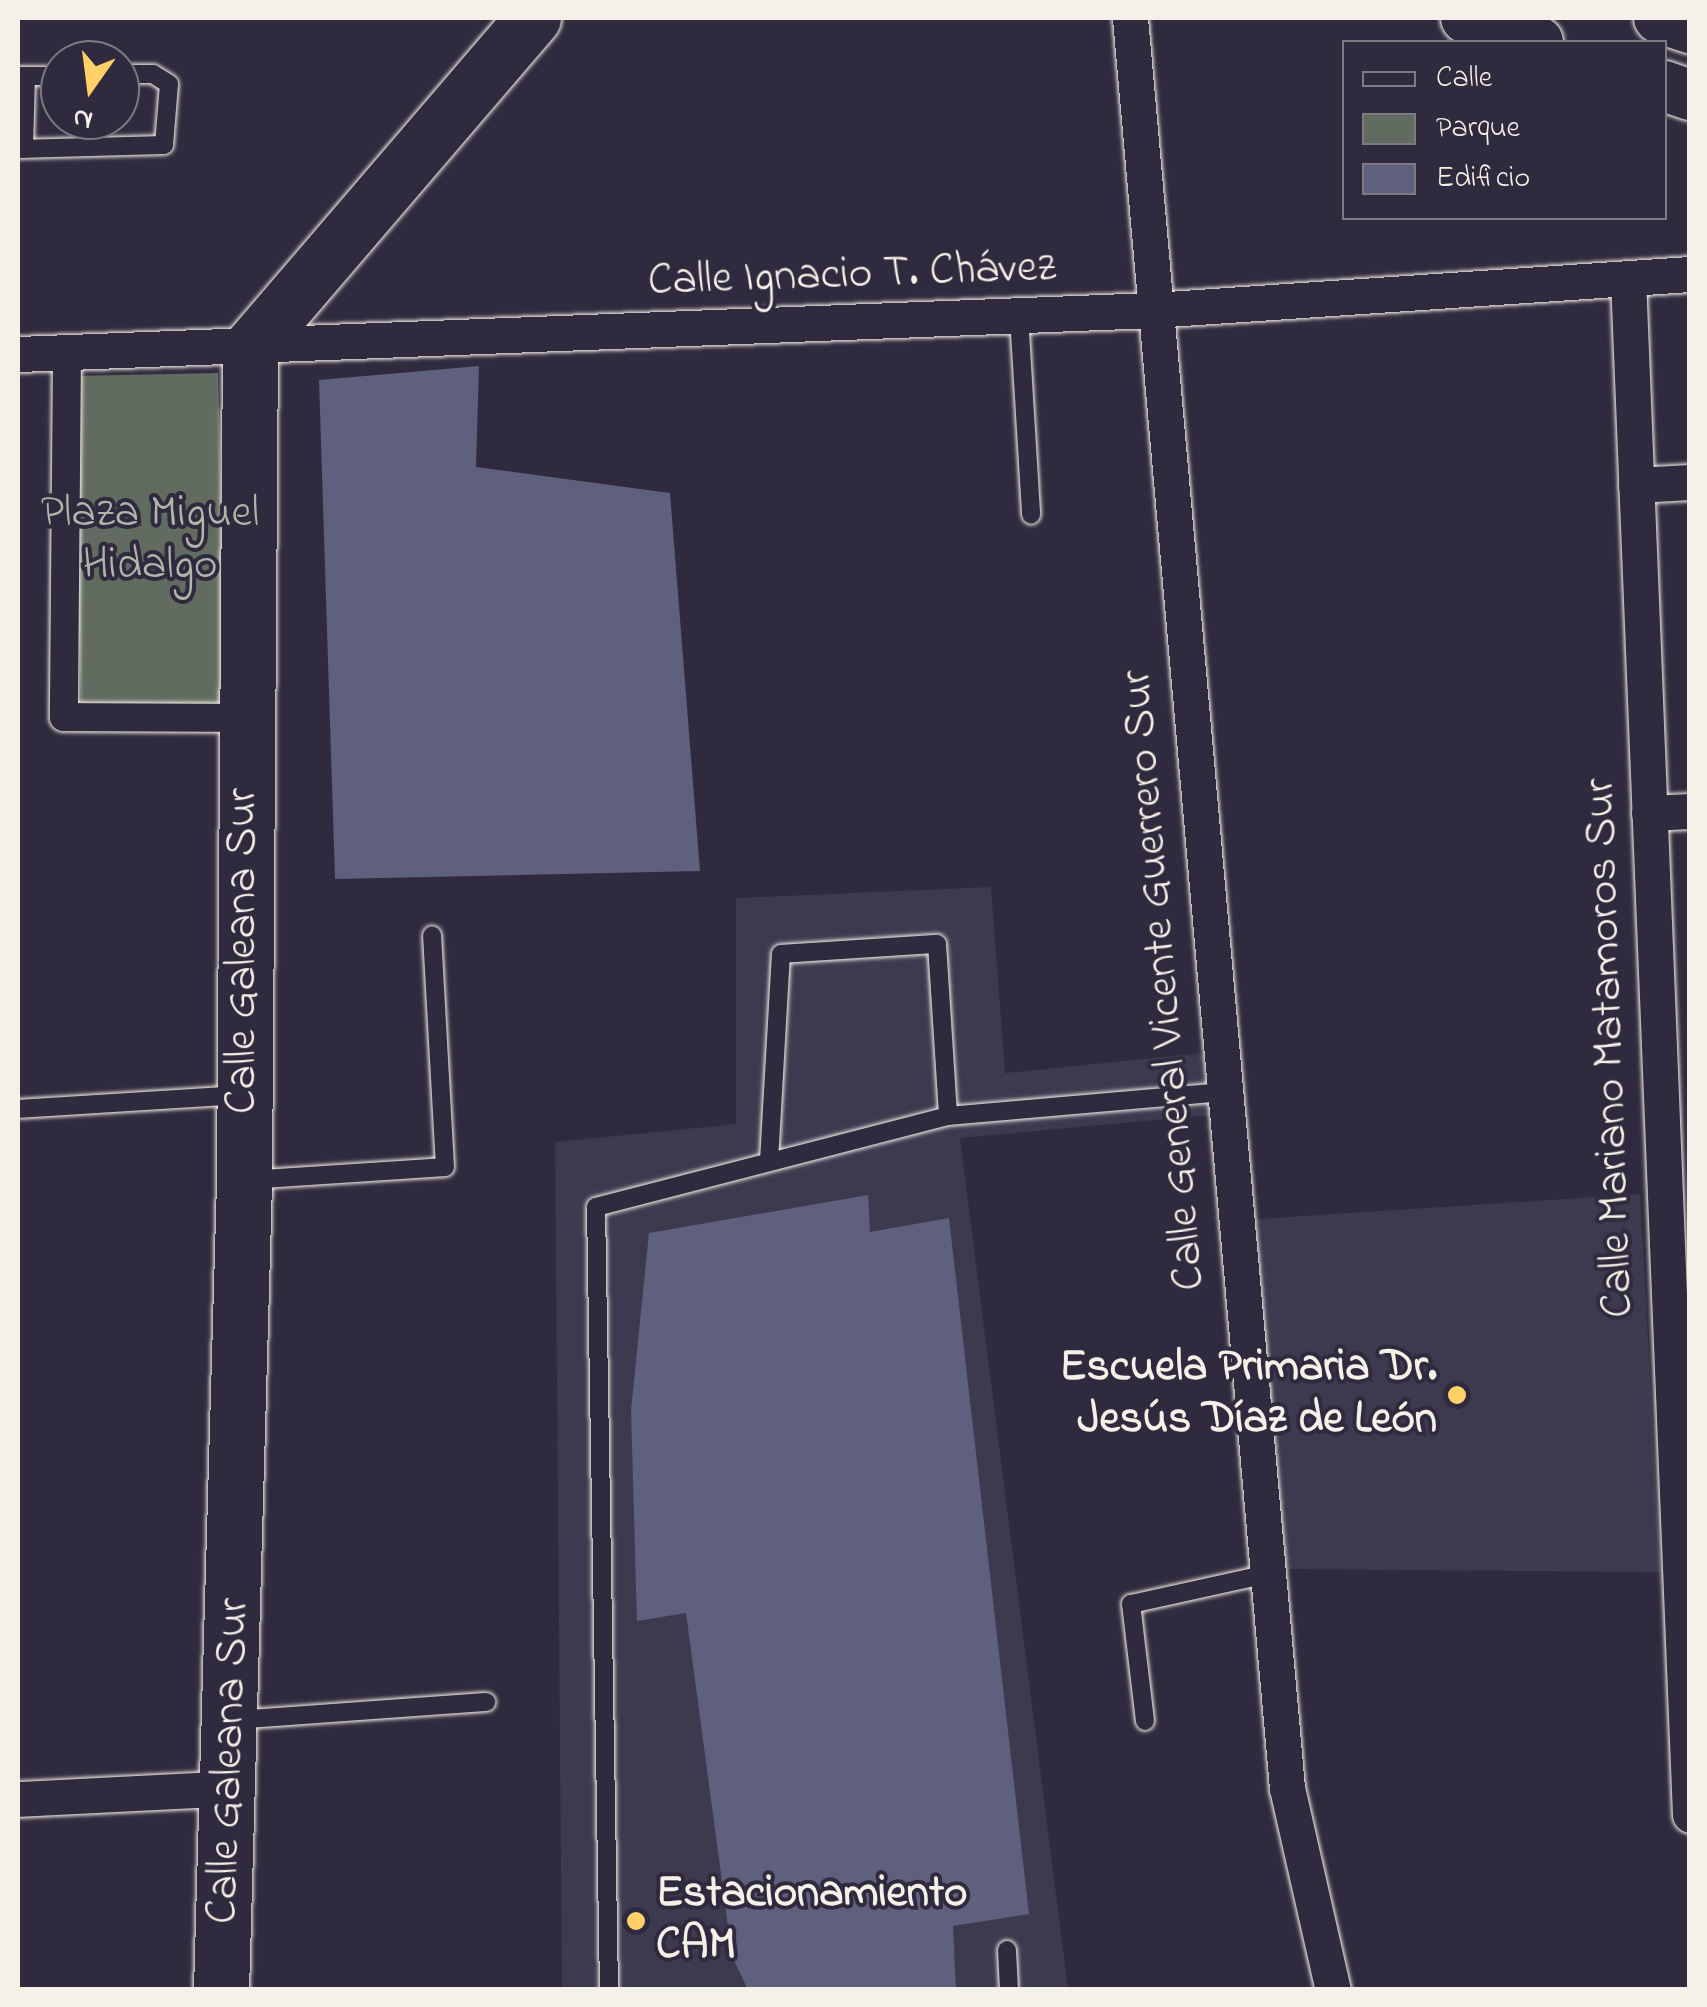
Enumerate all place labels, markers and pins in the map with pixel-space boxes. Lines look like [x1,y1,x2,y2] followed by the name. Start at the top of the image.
[1060,1342,1437,1448] place label: Escuela Primaria Dr. Jesús Díaz de León
[1446,1384,1468,1406] marker: Escuela Primaria Dr. Jesús Díaz de León
[656,1868,967,1974] place label: Estacionamiento CAM
[625,1910,647,1932] marker: Estacionamiento CAM

